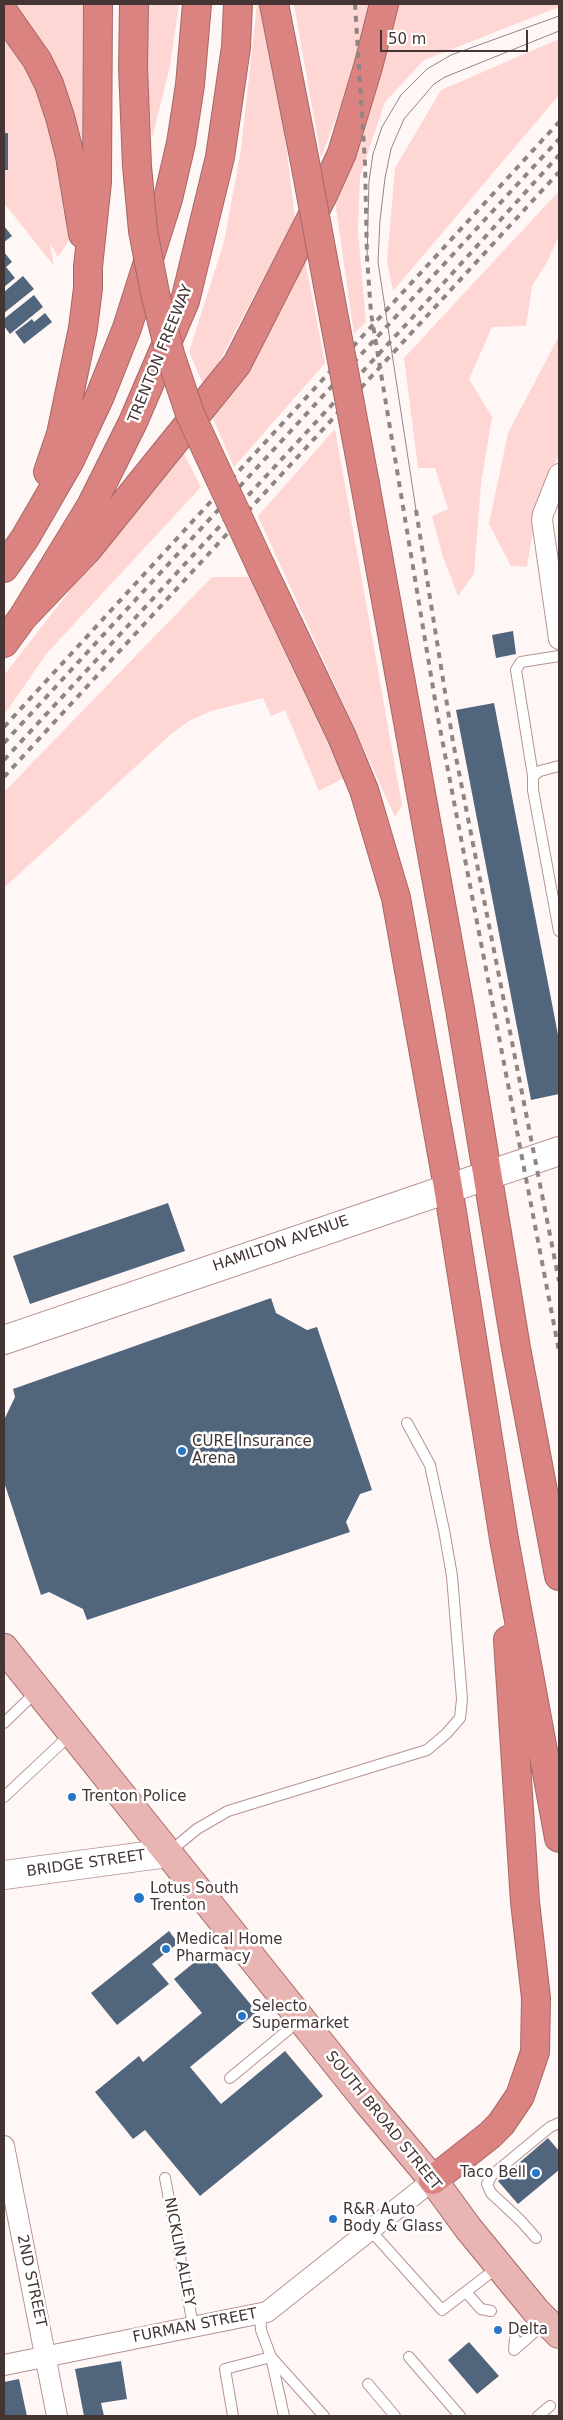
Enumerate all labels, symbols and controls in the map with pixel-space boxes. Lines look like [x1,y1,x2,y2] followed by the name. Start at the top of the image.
[383,20,530,52] scale bar
[388,30,426,48] text: 50 m
[125,282,197,426] street label: TRENTON FREEWAY
[211,1212,351,1276] street label: HAMILTON AVENUE
[192,1433,312,1468] place label: CURE Insurance Arena
[176,1445,188,1457] marker: CURE Insurance Arena
[82,1788,186,1806] place label: Trenton Police
[66,1791,78,1803] marker: Trenton Police
[25,1847,147,1881] street label: BRIDGE STREET
[150,1880,239,1915] place label: Lotus South Trenton
[132,1891,146,1905] marker: Lotus South Trenton
[176,1931,283,1966] place label: Medical Home Pharmacy
[160,1943,172,1955] marker: Medical Home Pharmacy
[252,1998,349,2033] place label: Selecto Supermarket
[236,2010,248,2022] marker: Selecto Supermarket
[321,2048,445,2194] street label: SOUTH BROAD STREET
[460,2164,526,2182] place label: Taco Bell
[530,2167,542,2179] marker: Taco Bell
[160,2196,198,2308] street label: NICKLIN ALLEY
[343,2201,443,2236] place label: R&R Auto Body & Glass
[327,2213,339,2225] marker: R&R Auto Body & Glass
[12,2233,50,2329] street label: 2ND STREET
[131,2305,259,2347] street label: FURMAN STREET
[508,2321,548,2339] place label: Delta
[492,2324,504,2336] marker: Delta

